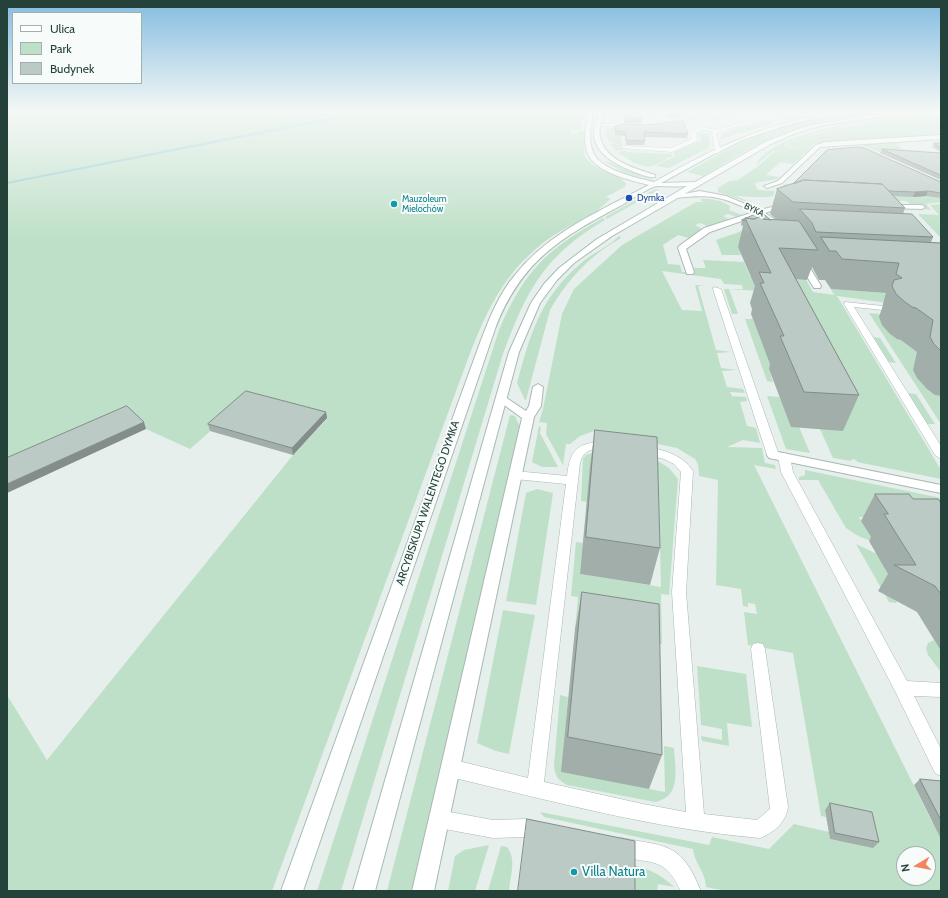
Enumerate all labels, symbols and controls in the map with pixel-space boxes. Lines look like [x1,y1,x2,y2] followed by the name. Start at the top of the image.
[12,12,142,84] legend
[50,21,75,36] text: Ulica
[50,41,72,56] text: Park
[50,61,94,76] text: Budynek
[624,193,634,203] marker: Dymka
[637,193,664,203] place label: Dymka
[402,194,447,215] place label: Mauzoleum Mielochów
[389,199,399,209] marker: Mauzoleum Mielochów
[742,201,766,219] street label: BYKA
[394,419,462,587] street label: ARCYBISKUPA WALENTEGO DYMKA
[896,846,936,886] north arrow
[898,863,913,873] text: N
[582,864,645,880] place label: Villa Natura
[569,867,579,877] marker: Villa Natura

